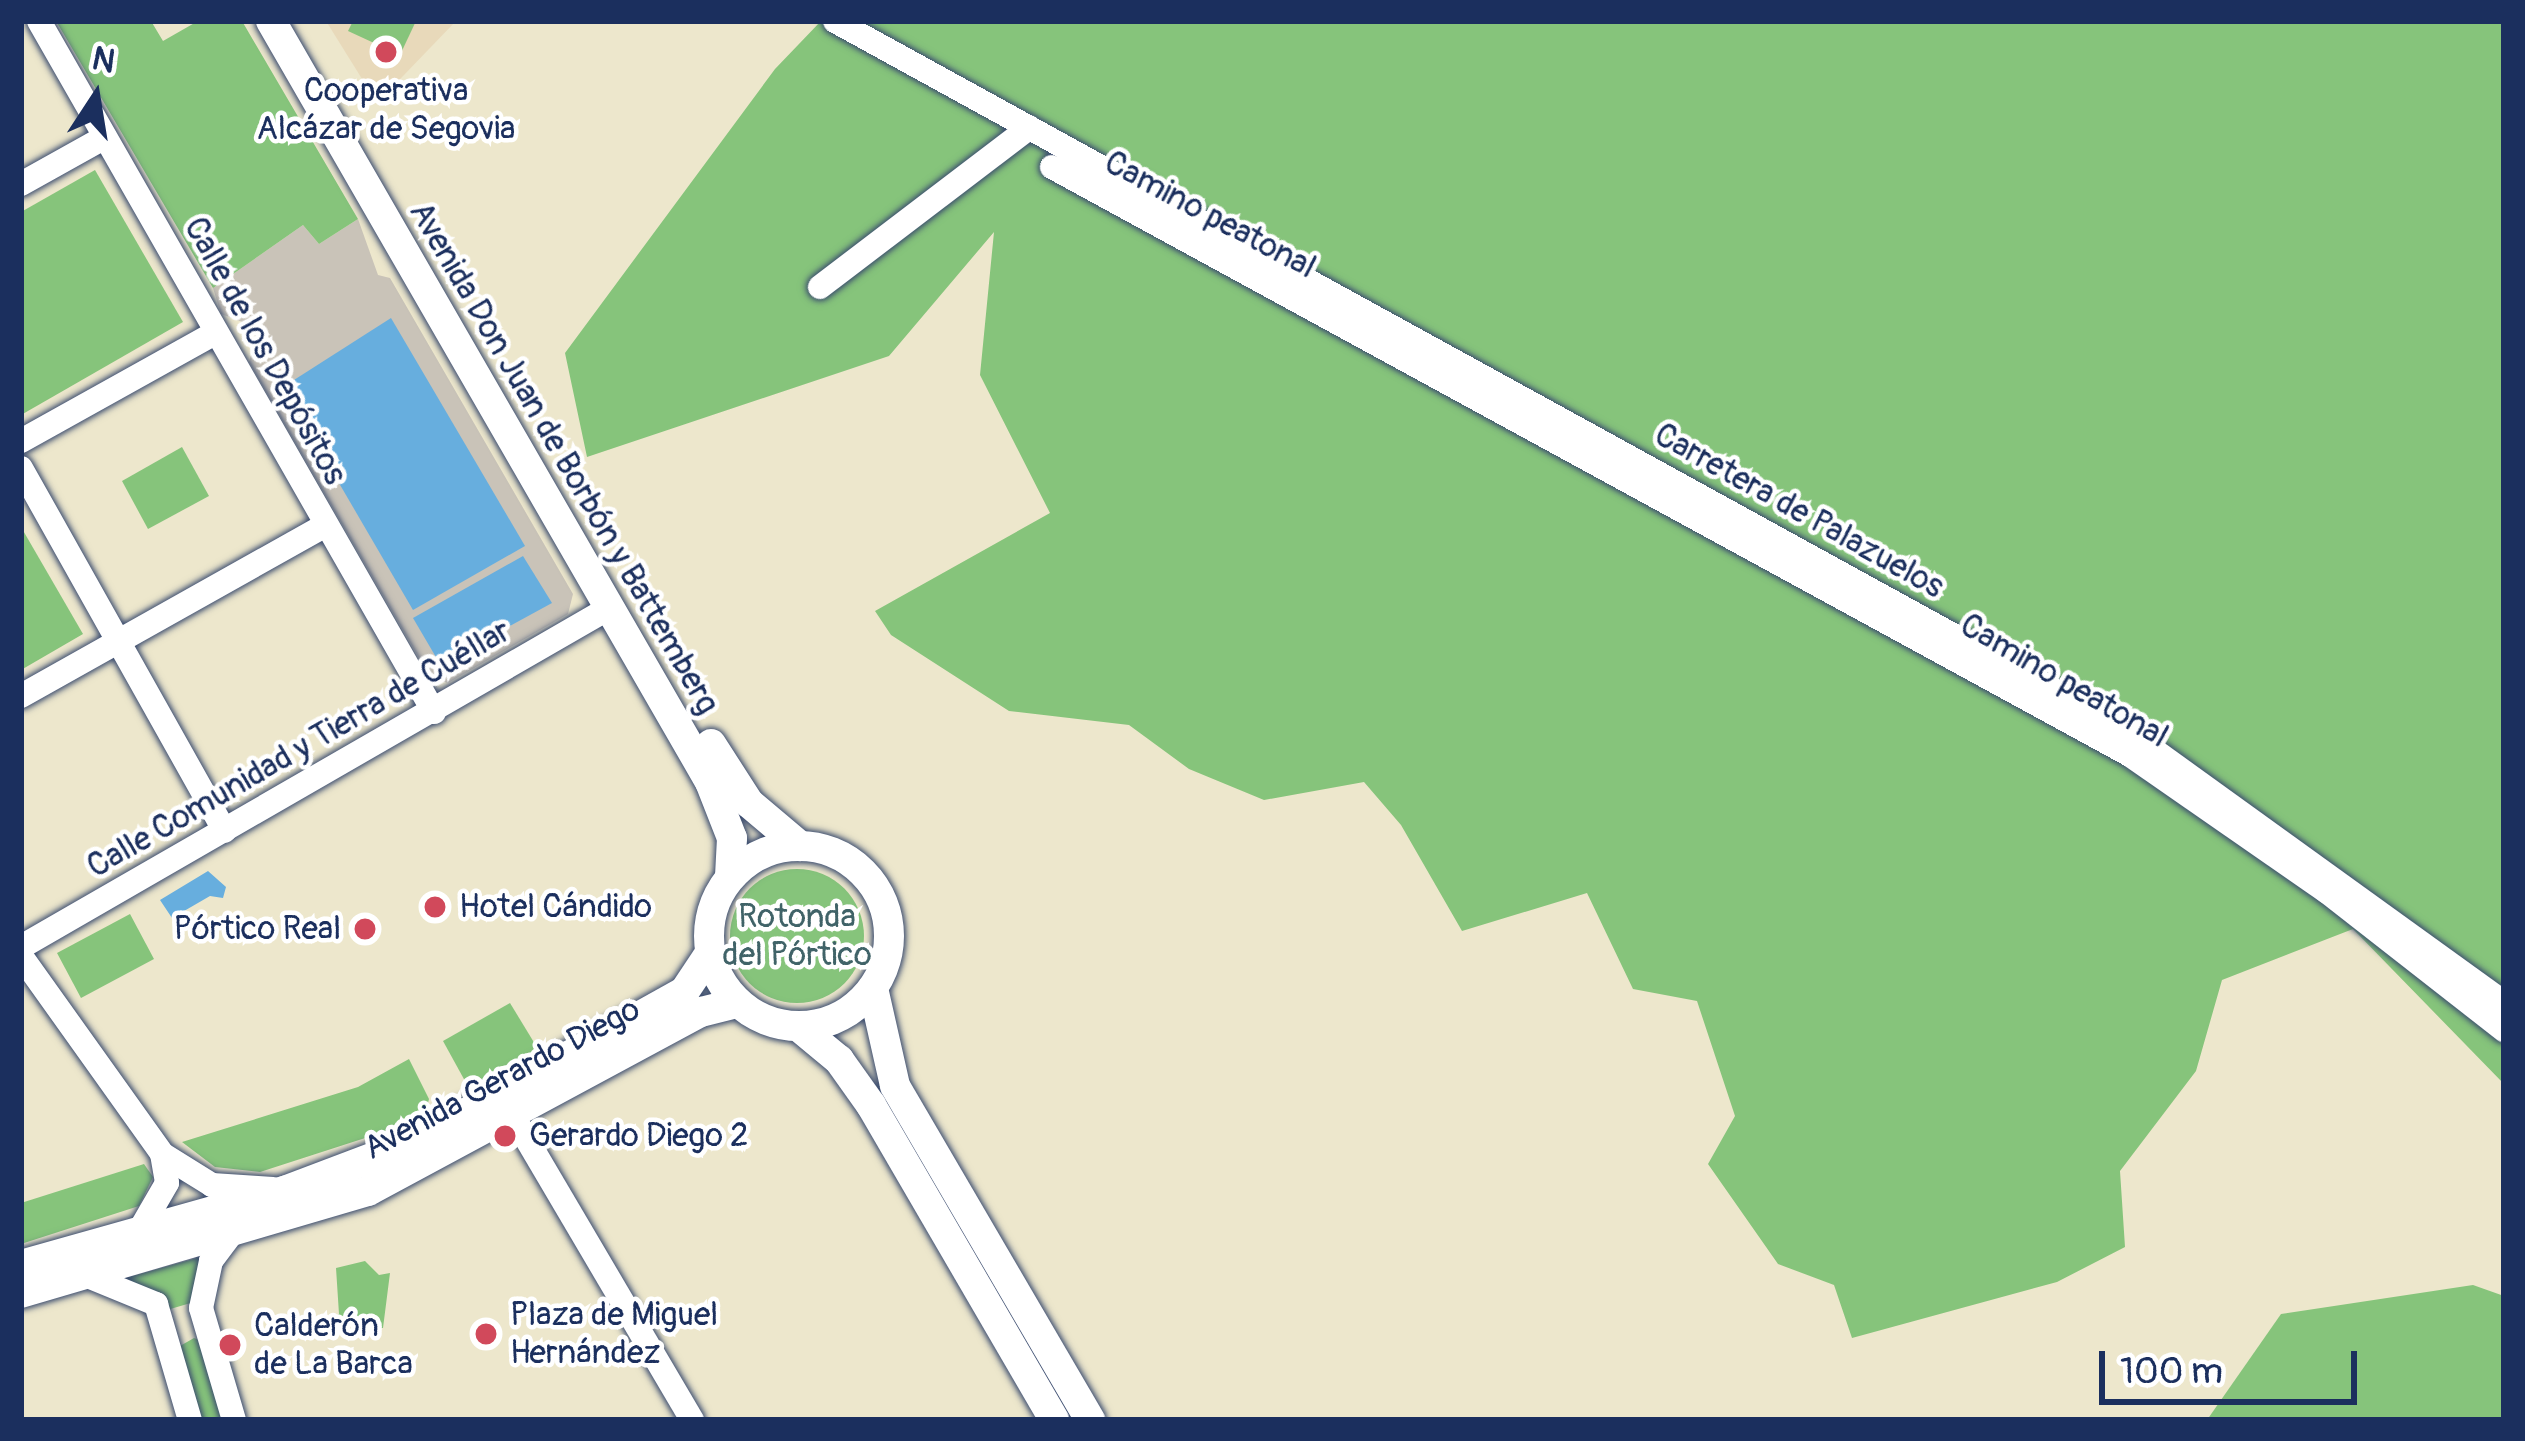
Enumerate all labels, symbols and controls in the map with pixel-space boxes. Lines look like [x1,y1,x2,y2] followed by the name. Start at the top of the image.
[36,36,156,156] north arrow
[88,38,119,83] text: N
[373,39,399,65] marker: Cooperativa Alcázar de Segovia
[257,71,515,149] place label: Cooperativa Alcázar de Segovia
[1098,143,1322,287] street label: Camino peatonal
[401,195,727,721] street label: Avenida Don Juan de Borbón y Battemberg
[175,211,355,491] street label: Calle de los Depósitos
[1647,415,1951,607] street label: Carretera de Palazuelos
[1953,605,2175,757] street label: Camino peatonal
[80,611,518,887] street label: Calle Comunidad y Tierra de Cuéllar
[459,887,652,927] place label: Hotel Cándido
[422,894,448,920] marker: Hotel Cándido
[722,897,872,975] park label: Rotonda del Pórtico
[174,909,341,949] place label: Pórtico Real
[352,916,378,942] marker: Pórtico Real
[357,989,647,1169] street label: Avenida Gerardo Diego
[529,1116,749,1156] place label: Gerardo Diego 2
[492,1123,518,1149] marker: Gerardo Diego 2
[510,1295,718,1373] place label: Plaza de Miguel Hernández
[254,1306,413,1384] place label: Calderón de La Barca
[473,1321,499,1347] marker: Plaza de Miguel Hernández
[2105,1327,2363,1401] scale bar
[217,1332,243,1358] marker: Calderón de La Barca
[2120,1349,2223,1394] text: 100 m

